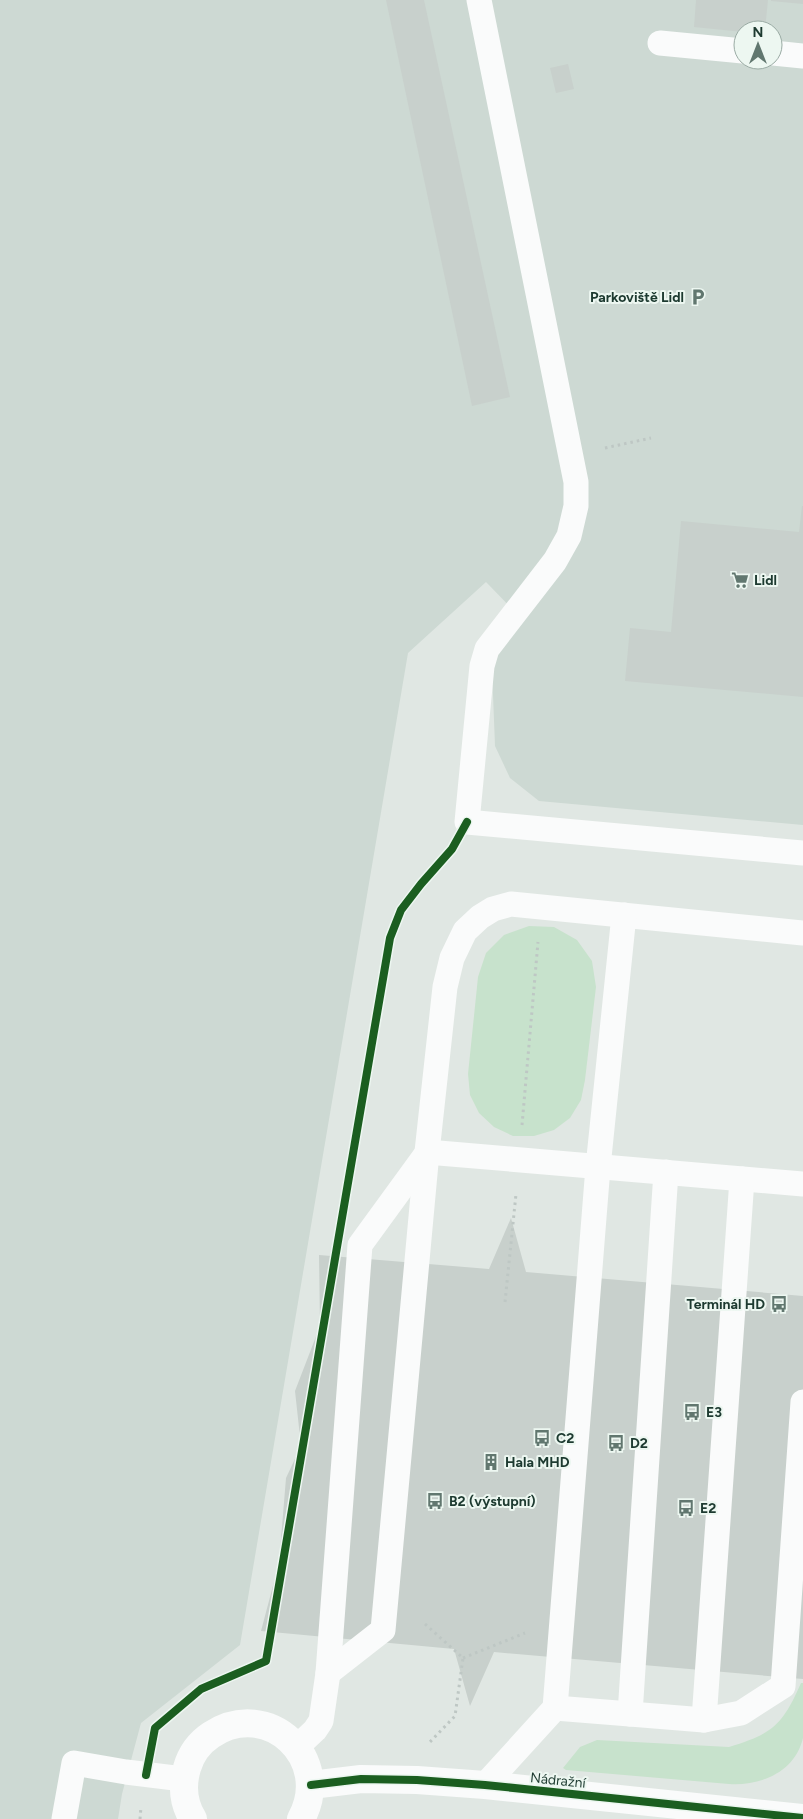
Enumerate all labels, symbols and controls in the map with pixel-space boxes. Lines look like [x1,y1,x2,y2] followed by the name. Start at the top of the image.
[733,20,783,70] north arrow
[753,24,763,41] text: N
[688,287,708,307] parking icon: Parkoviště Lidl
[590,289,684,306] place label: Parkoviště Lidl
[730,570,750,590] supermarket icon: Lidl
[754,572,777,589] place label: Lidl
[769,1294,789,1314] bus stop icon: Terminál HD
[686,1296,765,1313] place label: Terminál HD
[682,1402,702,1422] bus stop icon: E3
[706,1404,722,1421] place label: E3
[532,1428,552,1448] bus stop icon: C2
[556,1430,574,1447] place label: C2
[606,1433,626,1453] bus stop icon: D2
[630,1435,648,1452] place label: D2
[481,1452,501,1472] building icon: Hala MHD
[505,1454,570,1471] place label: Hala MHD
[425,1491,445,1511] bus stop icon: B2 (výstupní)
[449,1493,536,1510] place label: B2 (výstupní)
[676,1498,696,1518] bus stop icon: E2
[700,1500,716,1517] place label: E2
[529,1769,587,1792] street label: Nádražní

